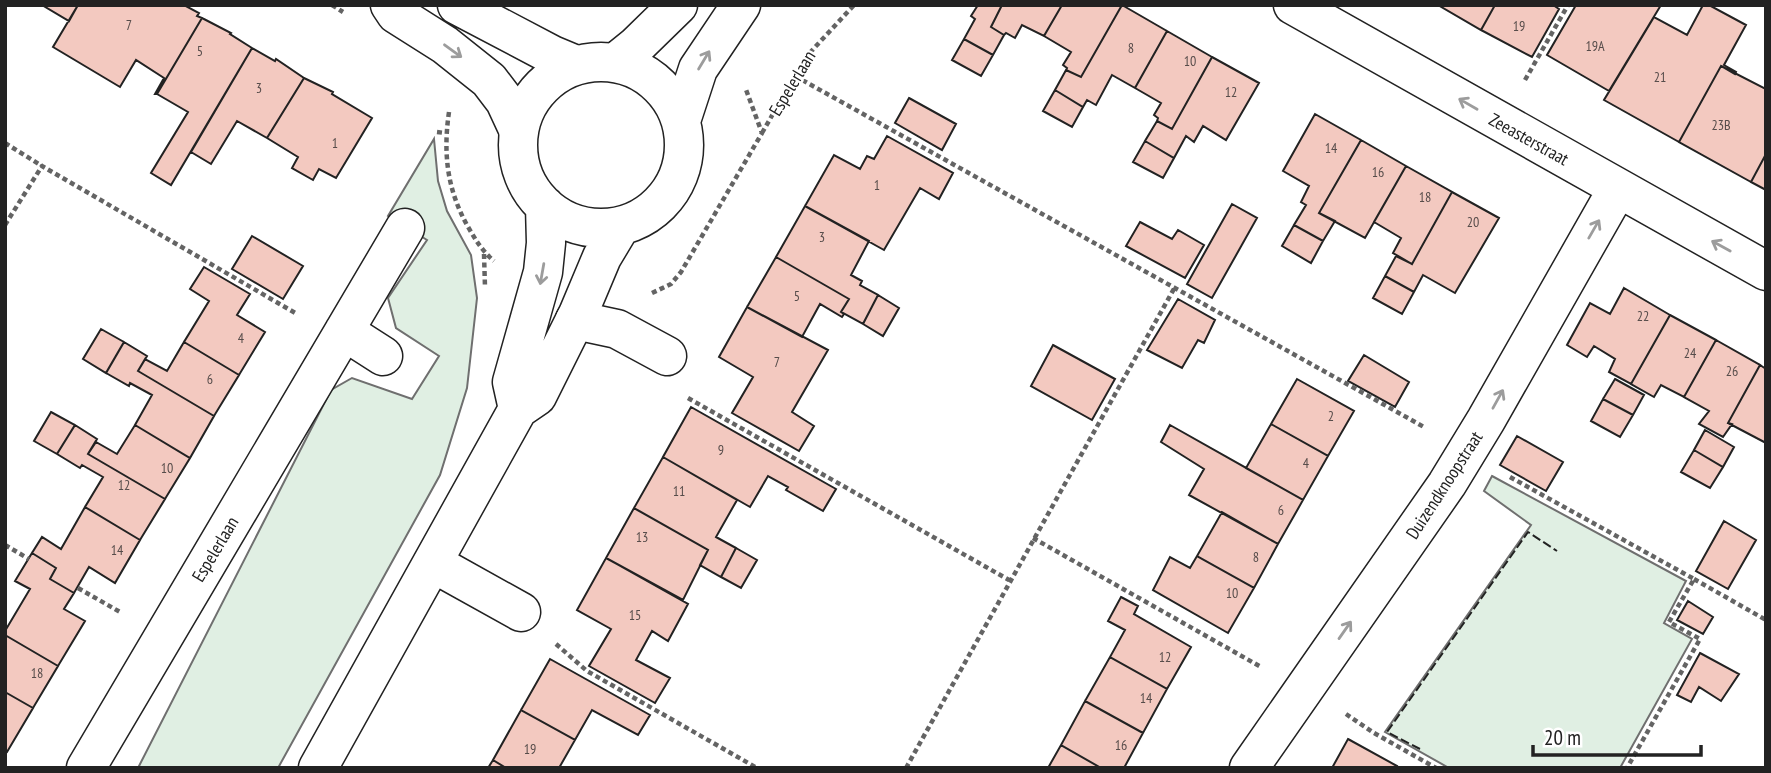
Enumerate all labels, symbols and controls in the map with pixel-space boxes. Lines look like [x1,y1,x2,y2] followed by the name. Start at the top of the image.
[126,16,132,34] house number: 7
[1513,17,1525,35] house number: 19
[1585,37,1605,55] house number: 19A
[1128,39,1134,57] house number: 8
[197,42,203,60] house number: 5
[443,44,462,58] one-way arrow
[764,46,820,120] street label: Espelerlaan
[697,50,711,70] one-way arrow
[1184,52,1196,70] house number: 10
[1654,68,1666,86] house number: 21
[256,79,262,97] house number: 3
[1225,83,1237,101] house number: 12
[1458,97,1478,111] one-way arrow
[1485,108,1573,170] street label: Zeeasterstraat
[1711,116,1731,134] house number: 23B
[332,134,338,152] house number: 1
[1325,139,1338,157] house number: 14
[1372,163,1384,181] house number: 16
[874,176,880,194] house number: 1
[1419,188,1431,206] house number: 18
[1467,213,1479,231] house number: 20
[1588,219,1602,239] one-way arrow
[819,228,825,246] house number: 3
[1711,239,1732,252] one-way arrow
[535,262,548,285] one-way arrow
[794,287,800,305] house number: 5
[1637,307,1649,325] house number: 22
[238,329,245,347] house number: 4
[1684,344,1697,362] house number: 24
[774,353,780,371] house number: 7
[1726,362,1738,380] house number: 26
[207,370,213,388] house number: 6
[1491,390,1505,410] one-way arrow
[1328,407,1334,425] house number: 2
[1401,427,1487,543] street label: Duizendknoopstraat
[718,441,724,459] house number: 9
[1303,454,1310,472] house number: 4
[161,459,173,477] house number: 10
[118,476,130,494] house number: 12
[673,482,685,500] house number: 11
[1278,501,1284,519] house number: 6
[187,512,243,586] street label: Espelerlaan
[636,528,648,546] house number: 13
[111,541,124,559] house number: 14
[1253,548,1259,566] house number: 8
[1226,584,1238,602] house number: 10
[629,606,641,624] house number: 15
[1338,621,1352,640] one-way arrow
[1159,648,1171,666] house number: 12
[31,664,43,682] house number: 18
[1140,689,1153,707] house number: 14
[1533,714,1701,758] scale bar
[1544,724,1581,751] text: 20 m
[1115,736,1127,754] house number: 16
[524,740,536,758] house number: 19

